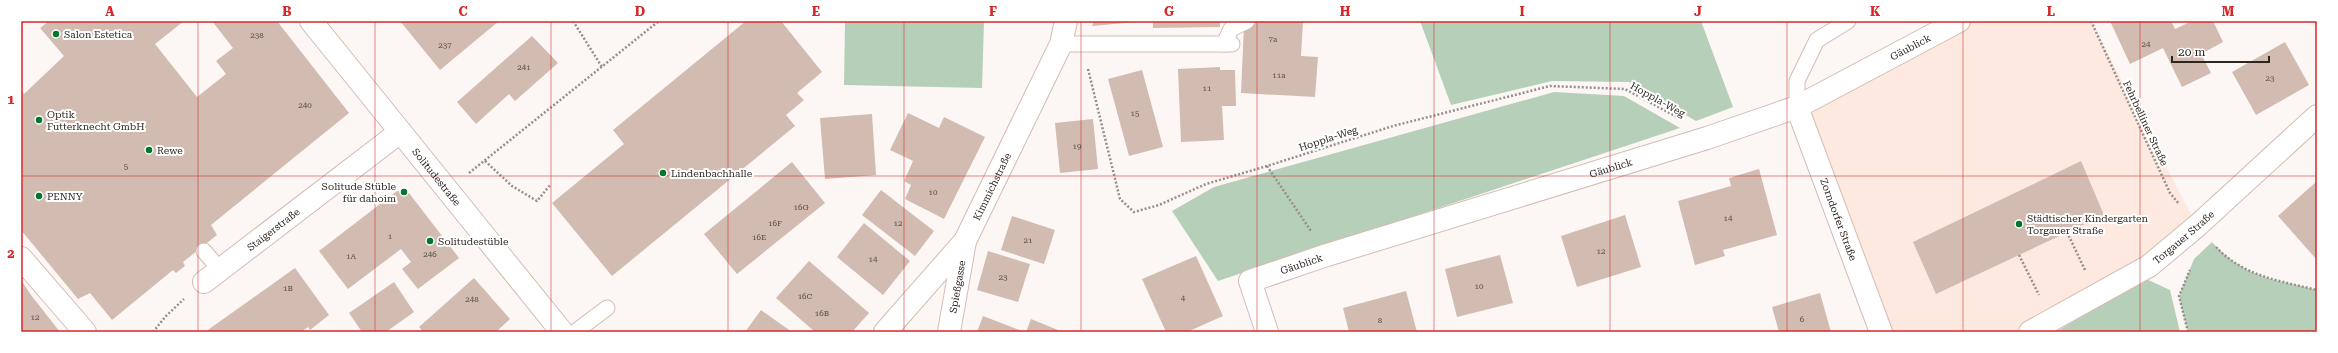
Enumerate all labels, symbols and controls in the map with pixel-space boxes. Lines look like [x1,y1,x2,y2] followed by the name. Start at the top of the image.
[105,4,115,19] text: A
[282,4,292,19] text: B
[458,4,468,19] text: C
[635,4,645,19] text: D
[812,4,820,19] text: E
[989,4,997,19] text: F
[1164,4,1174,19] text: G
[1340,4,1351,19] text: H
[1519,4,1525,19] text: I
[1694,4,1702,19] text: J
[1870,4,1881,19] text: K
[2047,4,2055,19] text: L
[2222,4,2235,19] text: M
[51,29,61,39] marker: Salon Estetica
[64,29,133,40] place label: Salon Estetica
[250,31,264,40] house number: 238
[1888,32,1933,63] street label: Gäublick
[1269,35,1278,44] house number: 7a
[2172,38,2269,64] scale bar
[2142,40,2151,49] house number: 24
[438,41,452,50] house number: 237
[2178,45,2205,59] text: 20 m
[517,63,531,72] house number: 241
[1272,71,1286,80] house number: 11a
[2266,74,2275,83] house number: 23
[2121,79,2170,168] street label: Fehrbelliner Straße
[1628,80,1687,119] street label: Hoppla-Weg
[1203,84,1212,93] house number: 11
[7,92,15,107] text: 1
[298,101,312,110] house number: 240
[47,109,145,132] place label: Optik Futterknecht GmbH
[1131,109,1140,118] house number: 15
[34,115,44,125] marker: Optik Futterknecht GmbH
[1297,124,1359,153] street label: Hoppla-Weg
[1073,142,1082,151] house number: 19
[144,145,154,155] marker: Rewe
[157,145,183,156] place label: Rewe
[410,146,463,208] street label: Solitudestraße
[971,151,1013,222] street label: Kimmichstraße
[1588,156,1634,180] street label: Gäublick
[124,162,129,171] house number: 5
[658,168,668,178] marker: Lindenbachhalle
[671,168,753,179] place label: Lindenbachhalle
[1818,177,1859,263] street label: Zorndorfer Straße
[322,181,396,204] place label: Solitude Stüble für dahoim
[399,187,409,197] marker: Solitude Stüble für dahoim
[929,188,938,197] house number: 10
[34,191,44,201] marker: PENNY
[47,191,83,202] place label: PENNY
[793,203,809,212] house number: 16G
[245,206,302,253] street label: Staigerstraße
[2151,208,2217,266] street label: Torgauer Straße
[2027,213,2149,236] place label: Städtischer Kindergarten Torgauer Straße
[1724,214,1733,223] house number: 14
[768,219,782,228] house number: 16F
[894,219,903,228] house number: 12
[2014,219,2024,229] marker: Städtischer Kindergarten Torgauer Straße
[388,232,393,241] house number: 1
[752,233,766,242] house number: 16E
[425,236,435,246] marker: Solitudestüble
[438,236,509,247] place label: Solitudestüble
[1024,236,1033,245] house number: 21
[7,246,15,261] text: 2
[1597,247,1606,256] house number: 12
[423,250,437,259] house number: 246
[346,252,356,261] house number: 1A
[1279,252,1325,276] street label: Gäublick
[869,255,878,264] house number: 14
[947,259,968,314] street label: Spießgasse
[999,273,1008,282] house number: 23
[1475,282,1484,291] house number: 10
[283,284,293,293] house number: 1B
[798,292,813,301] house number: 16C
[1181,294,1186,303] house number: 4
[465,295,479,304] house number: 248
[815,309,829,318] house number: 16B
[31,313,40,322] house number: 12
[1800,315,1805,324] house number: 6
[1378,316,1383,325] house number: 8

